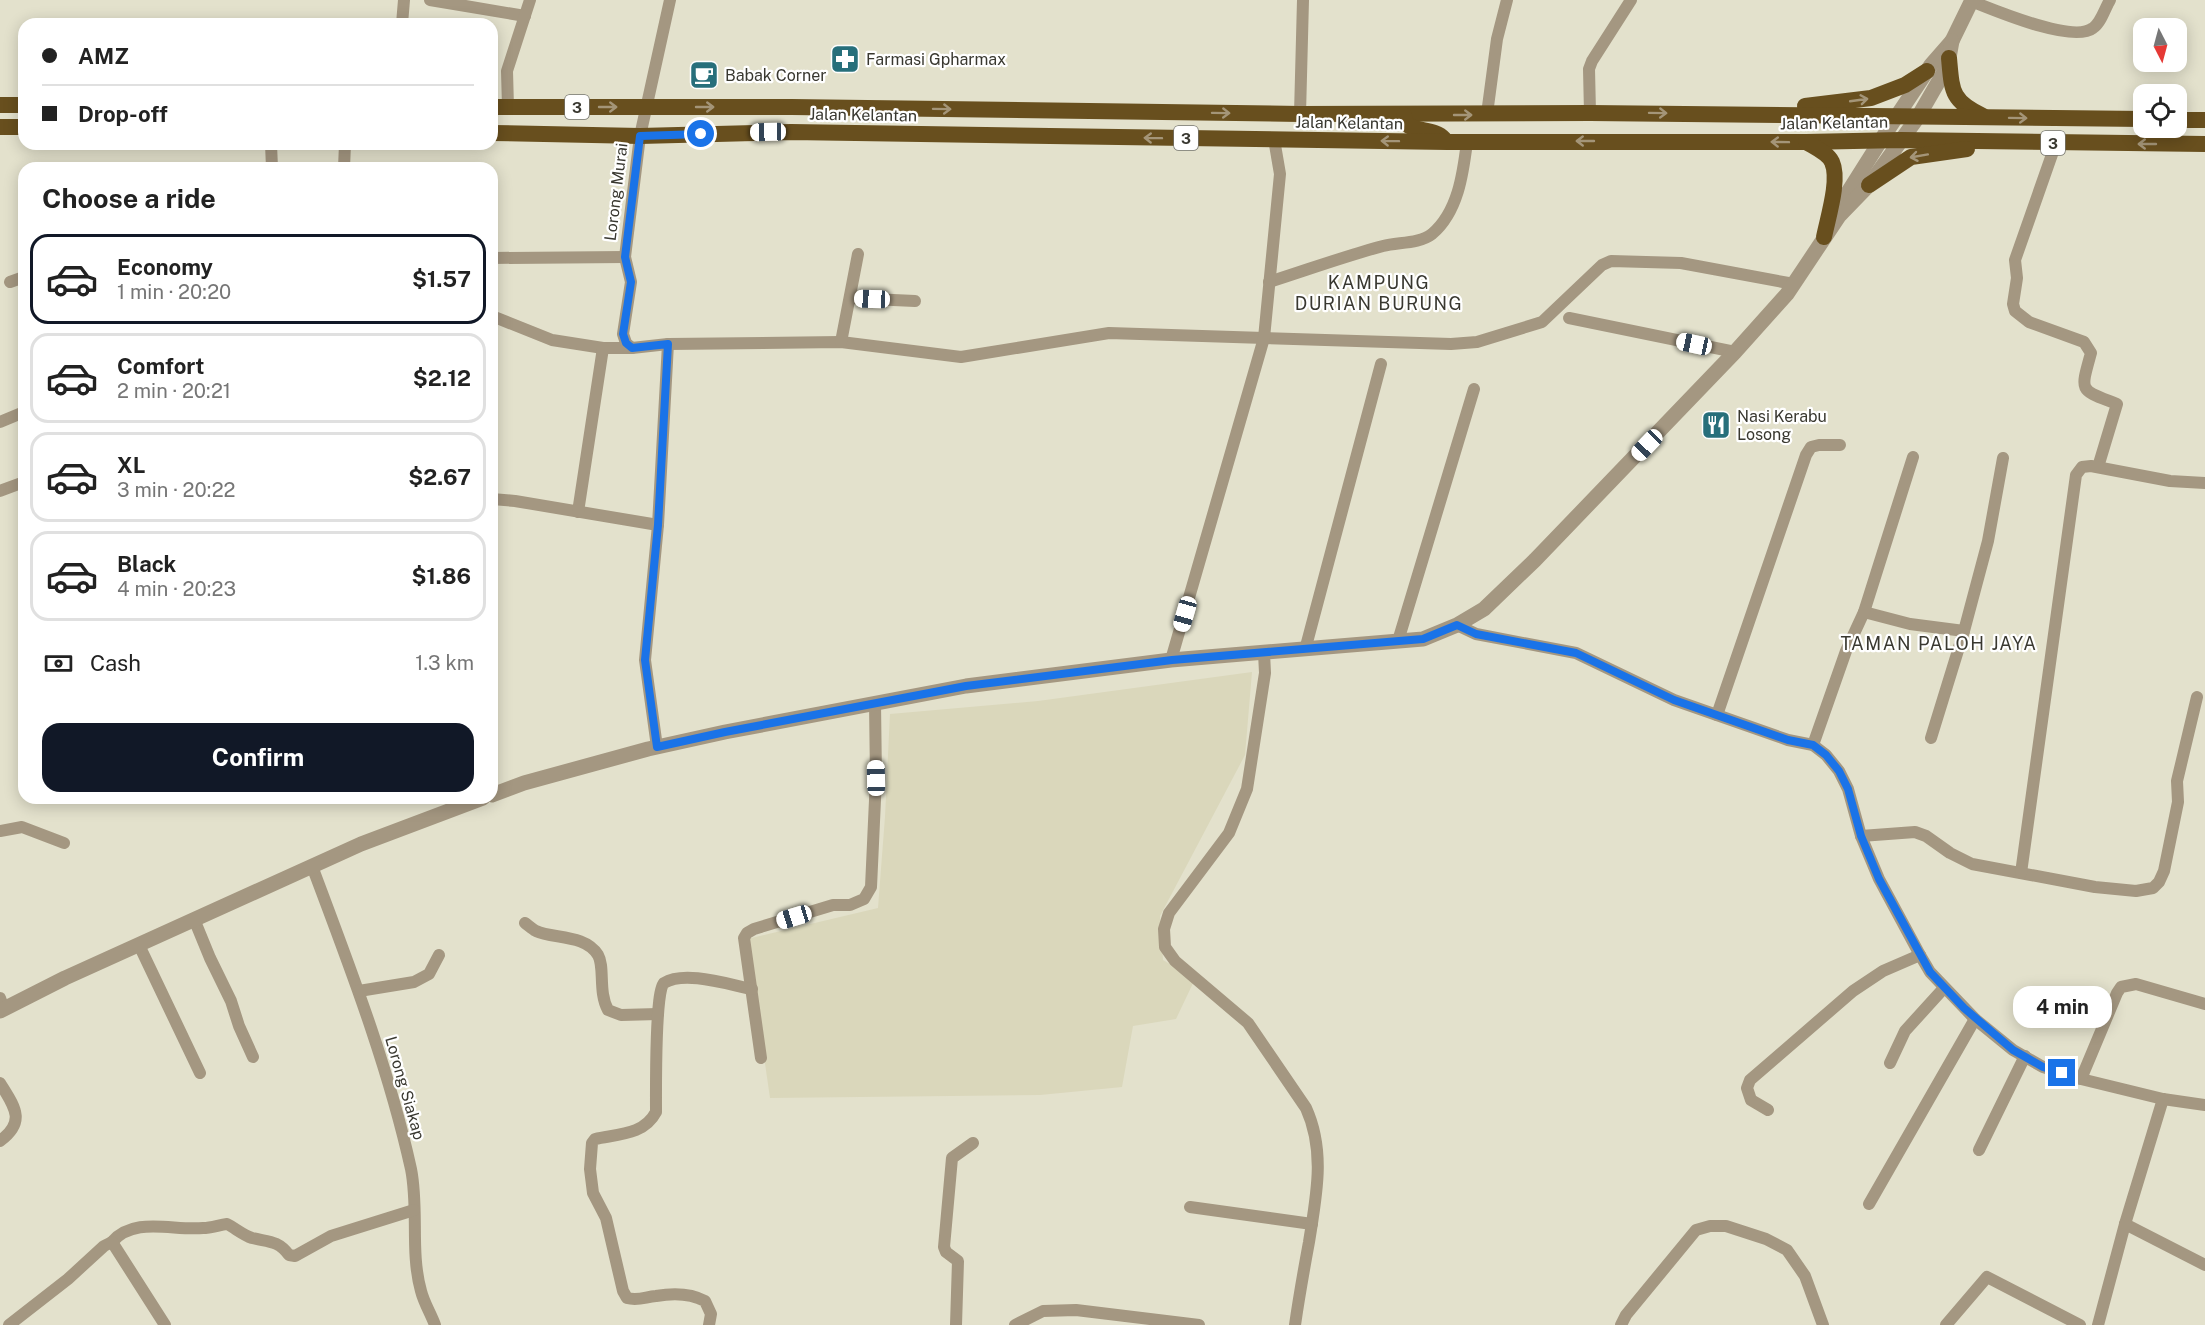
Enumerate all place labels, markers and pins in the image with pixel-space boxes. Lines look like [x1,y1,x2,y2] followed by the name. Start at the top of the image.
[829,43,861,75] pharmacy icon: Farmasi Gpharmax
[866,50,1006,69] place label: Farmasi Gpharmax
[688,59,720,91] cafe icon: Babak Corner
[725,66,827,85] place label: Babak Corner
[1737,407,1827,444] place label: Nasi Kerabu Losong
[1700,409,1732,441] restaurant icon: Nasi Kerabu Losong

